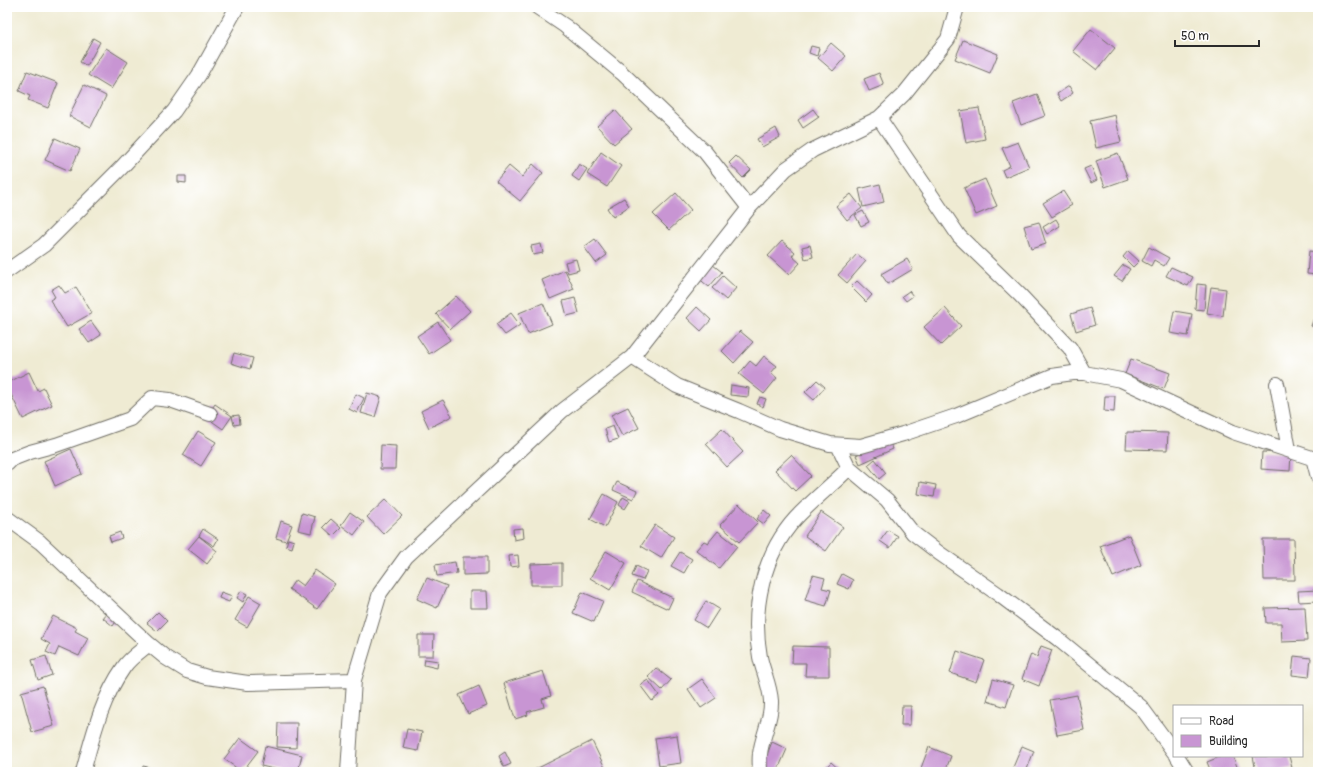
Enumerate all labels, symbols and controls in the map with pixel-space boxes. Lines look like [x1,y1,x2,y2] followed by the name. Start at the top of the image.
[1175,22,1259,48] scale bar
[1181,29,1209,44] text: 50 m
[1173,705,1303,757] legend
[1209,714,1234,729] text: Road
[1209,734,1248,749] text: Building

